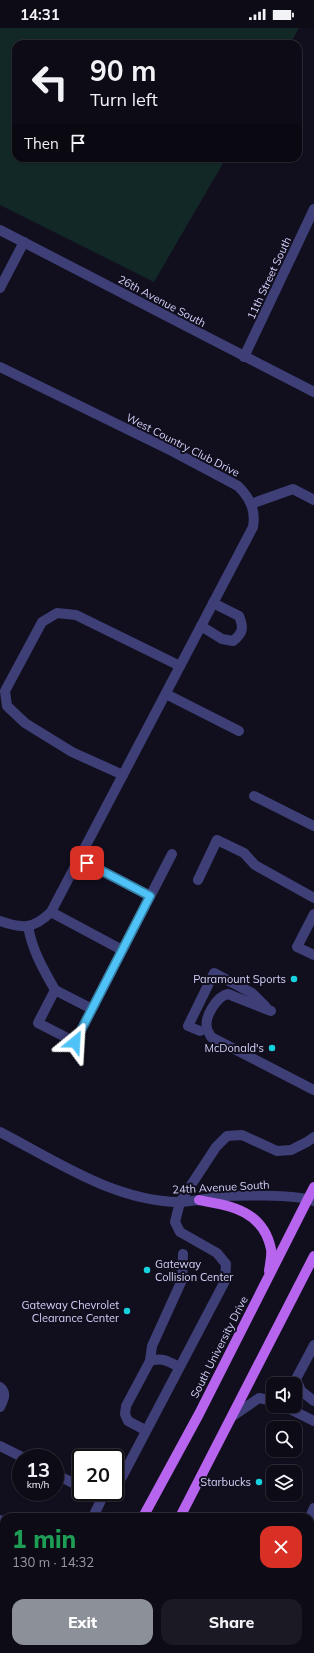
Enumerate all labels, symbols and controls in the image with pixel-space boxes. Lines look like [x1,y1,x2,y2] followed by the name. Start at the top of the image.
[20,5,60,24] text: 14:31
[90,53,156,88] text: 90 m
[24,56,76,108] icon: left
[90,88,158,111] text: Turn left
[67,132,89,154] icon: arrive
[24,134,59,153] text: Then
[244,235,294,321] street label: 11th Street South
[116,272,208,330] street label: 26th Avenue South
[124,410,242,480] street label: West Country Club Drive
[70,846,104,880] pin
[76,852,98,874] icon: arrive
[193,972,286,986] place label: Paramount Sports
[289,974,299,984] marker: Paramount Sports
[54,1021,96,1063] position arrow
[204,1041,264,1055] place label: McDonald's
[267,1043,277,1053] marker: McDonald's
[172,1177,270,1197] street label: 24th Avenue South
[155,1257,233,1284] place label: Gateway Collision Center
[142,1265,152,1275] marker: Gateway Collision Center
[187,1294,251,1400] street label: South University Drive
[22,1298,119,1325] place label: Gateway Chevrolet Clearance Center
[122,1306,132,1316] marker: Gateway Chevrolet Clearance Center
[266,1377,302,1501] map controls
[266,1377,302,1413] button: sound
[266,1421,302,1457] button: search
[72,1449,124,1501] speed limit sign: 20
[26,1457,50,1482] text: 13
[266,1465,302,1501] button: layers
[200,1475,251,1489] place label: Starbucks
[254,1477,264,1487] marker: Starbucks
[27,1478,49,1491] text: km/h
[12,1524,76,1554] text: 1 min
[260,1526,302,1568] button: close
[12,1554,94,1570] text: 130 m · 14:32
[12,1599,153,1645] button: Exit
[161,1599,302,1645] button: Share

